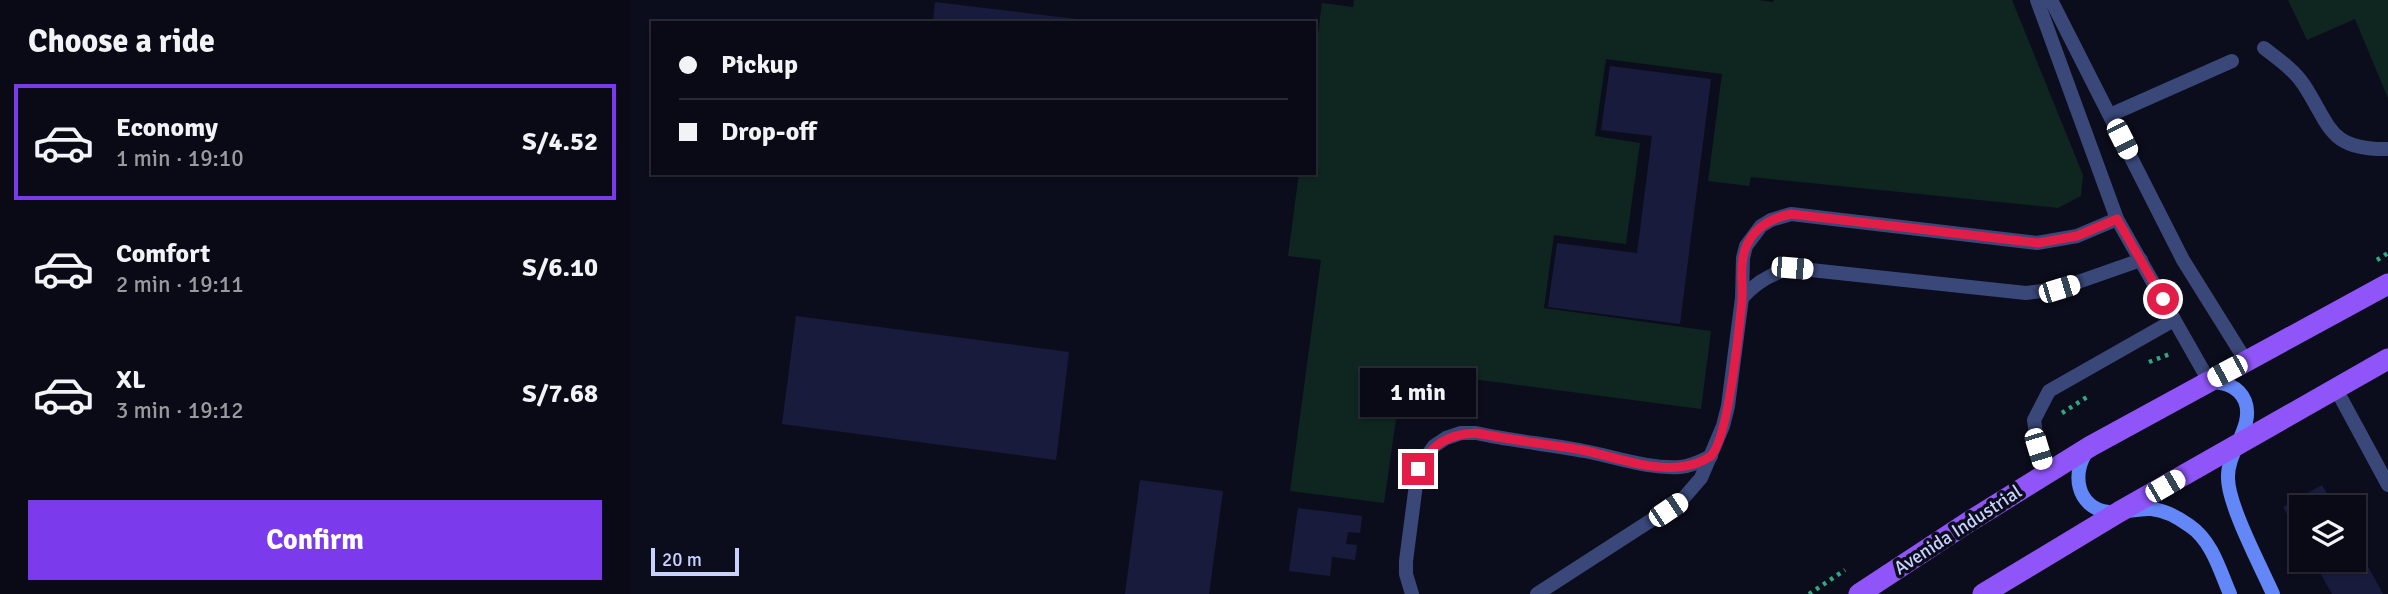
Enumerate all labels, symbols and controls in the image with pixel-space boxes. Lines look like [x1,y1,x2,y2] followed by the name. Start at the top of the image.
[28,22,215,61] text: Choose a ride
[721,49,798,81] text: Pickup
[32,111,95,174] icon: car
[116,112,218,144] text: Economy
[721,116,817,148] text: Drop-off
[2104,116,2141,162] car
[522,126,598,158] text: S/4.52
[116,144,244,173] text: 1 min · 19:10
[32,237,95,300] icon: car
[116,238,210,270] text: Comfort
[522,252,598,284] text: S/6.10
[1771,256,1814,280] car
[116,270,244,299] text: 2 min · 19:11
[2036,273,2083,305] car
[2147,283,2179,315] route start
[2204,352,2251,390] car
[32,363,95,426] icon: car
[116,364,146,396] text: XL
[1360,368,1476,416] callout: 1 min
[522,378,598,410] text: S/7.68
[1390,378,1446,407] text: 1 min
[116,396,244,425] text: 3 min · 19:12
[2022,426,2055,472] car
[1402,453,1434,485] route end
[2142,466,2189,506] car
[1890,480,2026,580] street label: Avenida Industrial
[1645,490,1692,530] car
[2289,495,2366,572] map controls
[2289,495,2366,572] button: layers
[28,500,602,580] button: Confirm
[651,545,738,577] scale bar
[662,548,702,572] text: 20 m

